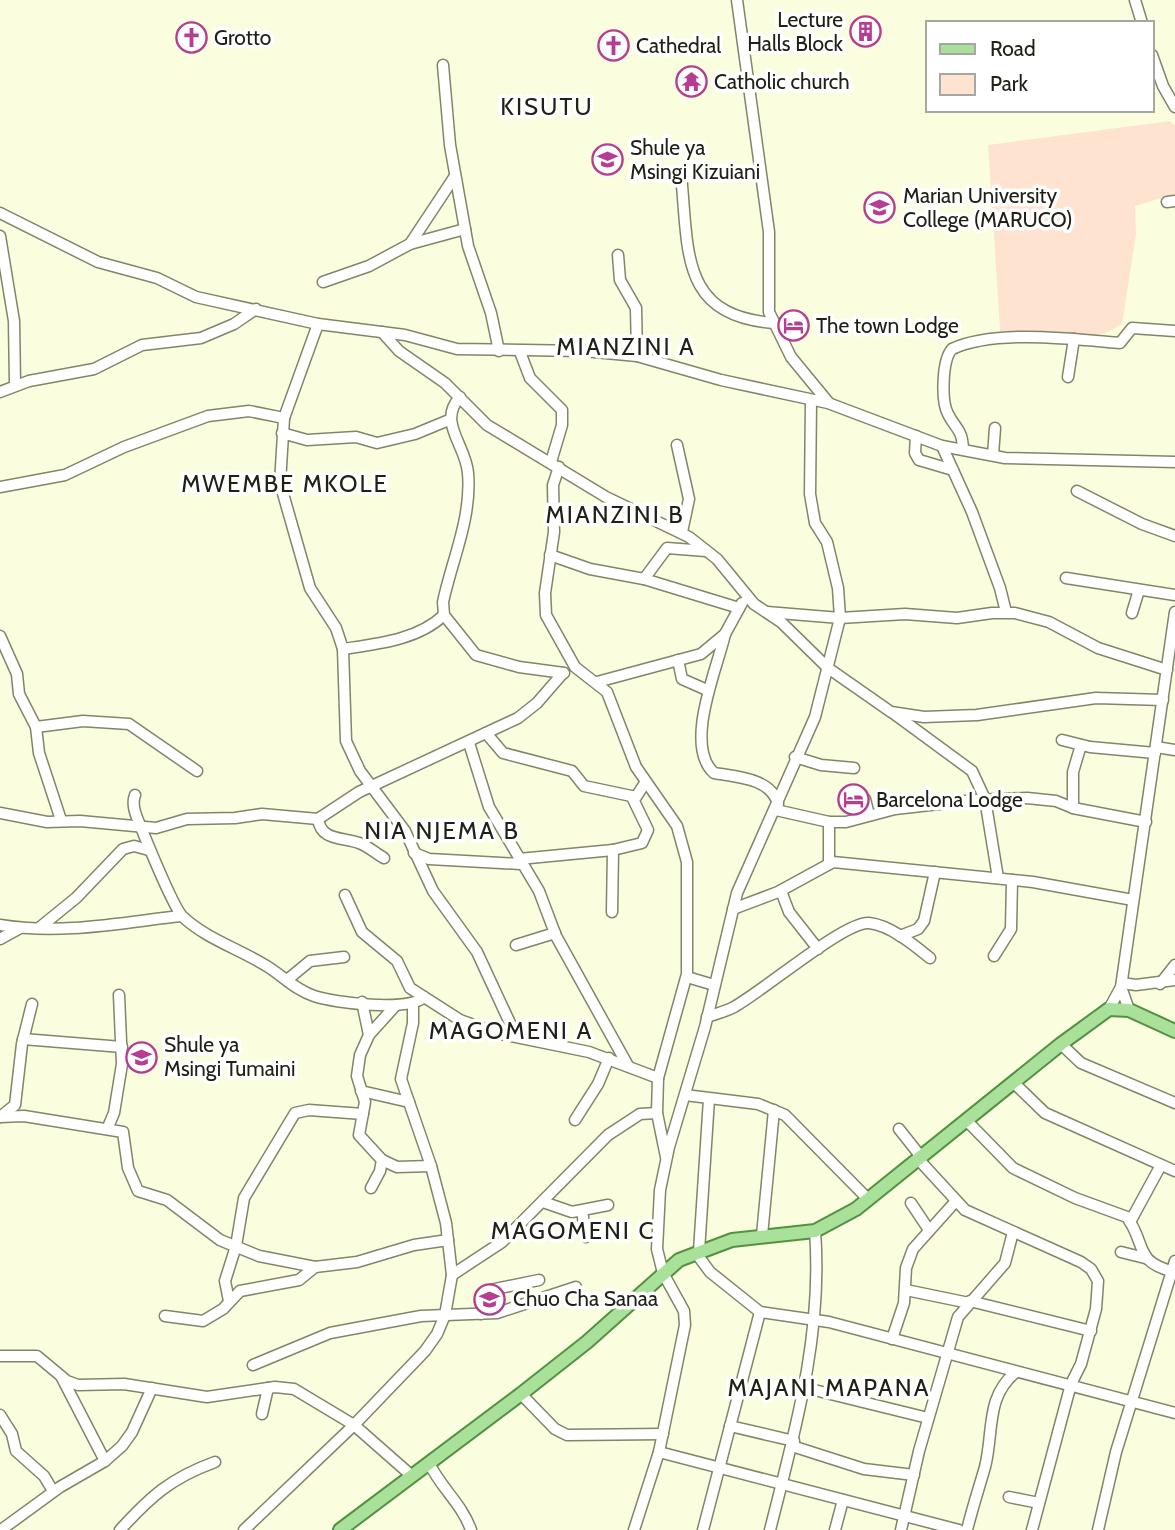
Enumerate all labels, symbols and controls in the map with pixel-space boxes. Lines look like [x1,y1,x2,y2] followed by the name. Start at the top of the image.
[747,7,844,56] place label: Lecture Halls Block
[849,15,883,49] building icon: Lecture Halls Block
[174,21,208,55] church icon: Grotto
[926,21,1154,112] legend
[214,25,271,50] place label: Grotto
[596,29,630,63] church icon: Cathedral
[636,33,721,58] place label: Cathedral
[990,36,1036,61] text: Road
[674,65,708,99] temple icon: Catholic church
[714,69,850,94] place label: Catholic church
[990,71,1028,96] text: Park
[500,92,594,121] district label: KISUTU
[630,135,760,184] place label: Shule ya Msingi Kizuiani
[590,143,624,177] school or university icon: Shule ya Msingi Kizuiani
[903,183,1073,232] place label: Marian University College (MARUCO)
[863,191,897,225] school or university icon: Marian University College (MARUCO)
[776,309,810,343] hotel icon: The town Lodge
[816,313,959,338] place label: The town Lodge
[556,332,696,361] district label: MIANZINI A
[181,469,389,498] district label: MWEMBE MKOLE
[545,500,685,529] district label: MIANZINI B
[836,783,870,817] hotel icon: Barcelona Lodge
[876,787,1023,812] place label: Barcelona Lodge
[364,816,520,845] district label: NIA NJEMA B
[429,1016,593,1045] district label: MAGOMENI A
[164,1032,295,1081] place label: Shule ya Msingi Tumaini
[124,1040,158,1074] school or university icon: Shule ya Msingi Tumaini
[491,1216,655,1245] district label: MAGOMENI C
[473,1282,507,1316] school or university icon: Chuo Cha Sanaa
[513,1286,658,1311] place label: Chuo Cha Sanaa
[727,1373,931,1402] district label: MAJANI MAPANA

